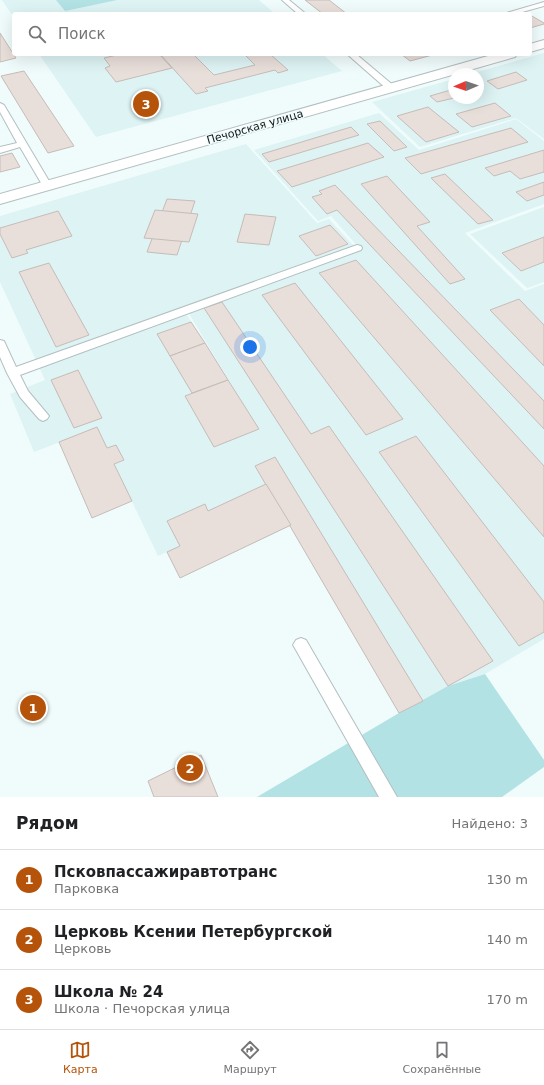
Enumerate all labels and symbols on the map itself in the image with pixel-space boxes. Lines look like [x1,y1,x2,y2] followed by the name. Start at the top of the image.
[448,68,484,104] north arrow
[133,89,159,119] pin: 3
[205,107,305,147] street label: Печорская улица
[240,337,260,357] your location
[20,693,46,723] pin: 1
[177,753,203,783] pin: 2

